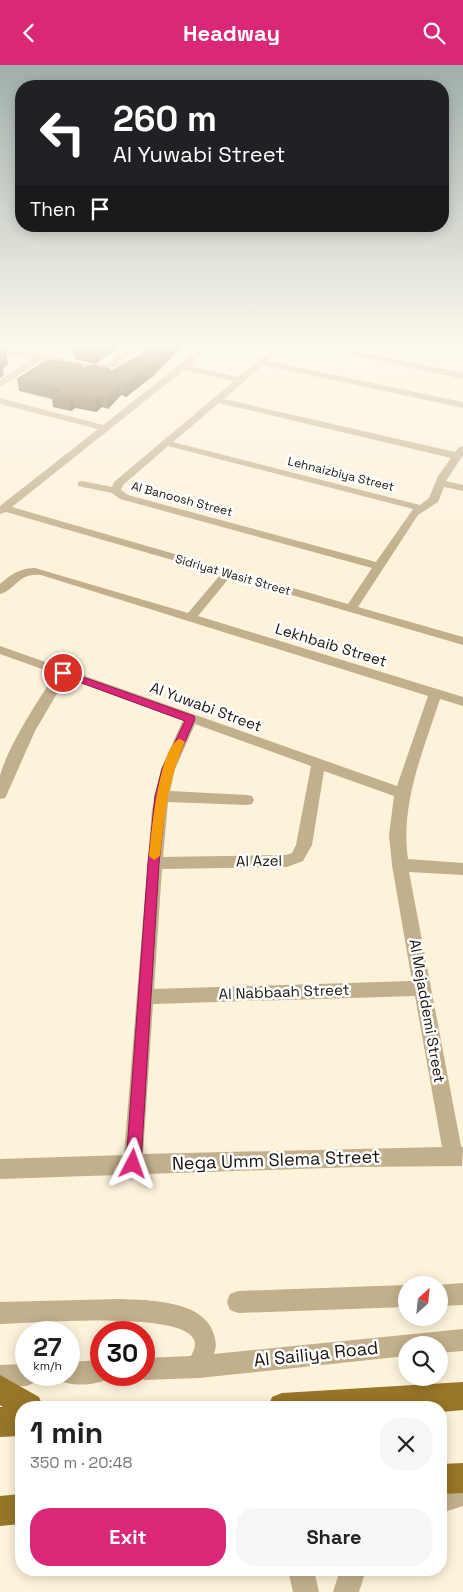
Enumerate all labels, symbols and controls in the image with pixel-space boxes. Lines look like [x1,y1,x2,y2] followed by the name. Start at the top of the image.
[15,19,43,47] icon: back
[183,19,280,47] text: Headway
[420,19,448,47] icon: search
[113,97,217,141] text: 260 m
[30,100,95,165] icon: left
[113,140,285,168] text: Al Yuwabi Street
[86,195,114,223] icon: arrive
[30,197,76,222] text: Then
[286,453,396,495] street label: Lehnaizbiya Street
[130,478,234,520] street label: Al Banoosh Street
[173,551,293,599] street label: Sidriyat Wasit Street
[273,619,389,671] street label: Lekhbaib Street
[42,652,84,694] pin
[49,659,77,687] icon: arrive
[148,678,265,736] street label: Al Yuwabi Street
[236,851,282,870] street label: Al Azel
[406,938,449,1084] street label: Al Mejaddemi Street
[218,980,350,1003] street label: Al Nabbaah Street
[106,1137,158,1189] position arrow
[172,1144,380,1175] street label: Nega Umm Slema Street
[398,1276,448,1326] north arrow
[398,1276,448,1386] map controls
[90,1321,155,1386] speed limit sign: 30
[33,1331,62,1363] text: 27
[253,1336,379,1371] street label: Al Sailiya Road
[398,1336,448,1386] button: search
[33,1358,62,1374] text: km/h
[30,1413,103,1452] text: 1 min
[380,1418,432,1470] button: close
[30,1452,133,1473] text: 350 m · 20:48
[30,1508,226,1566] button: Exit
[236,1508,432,1566] button: Share

